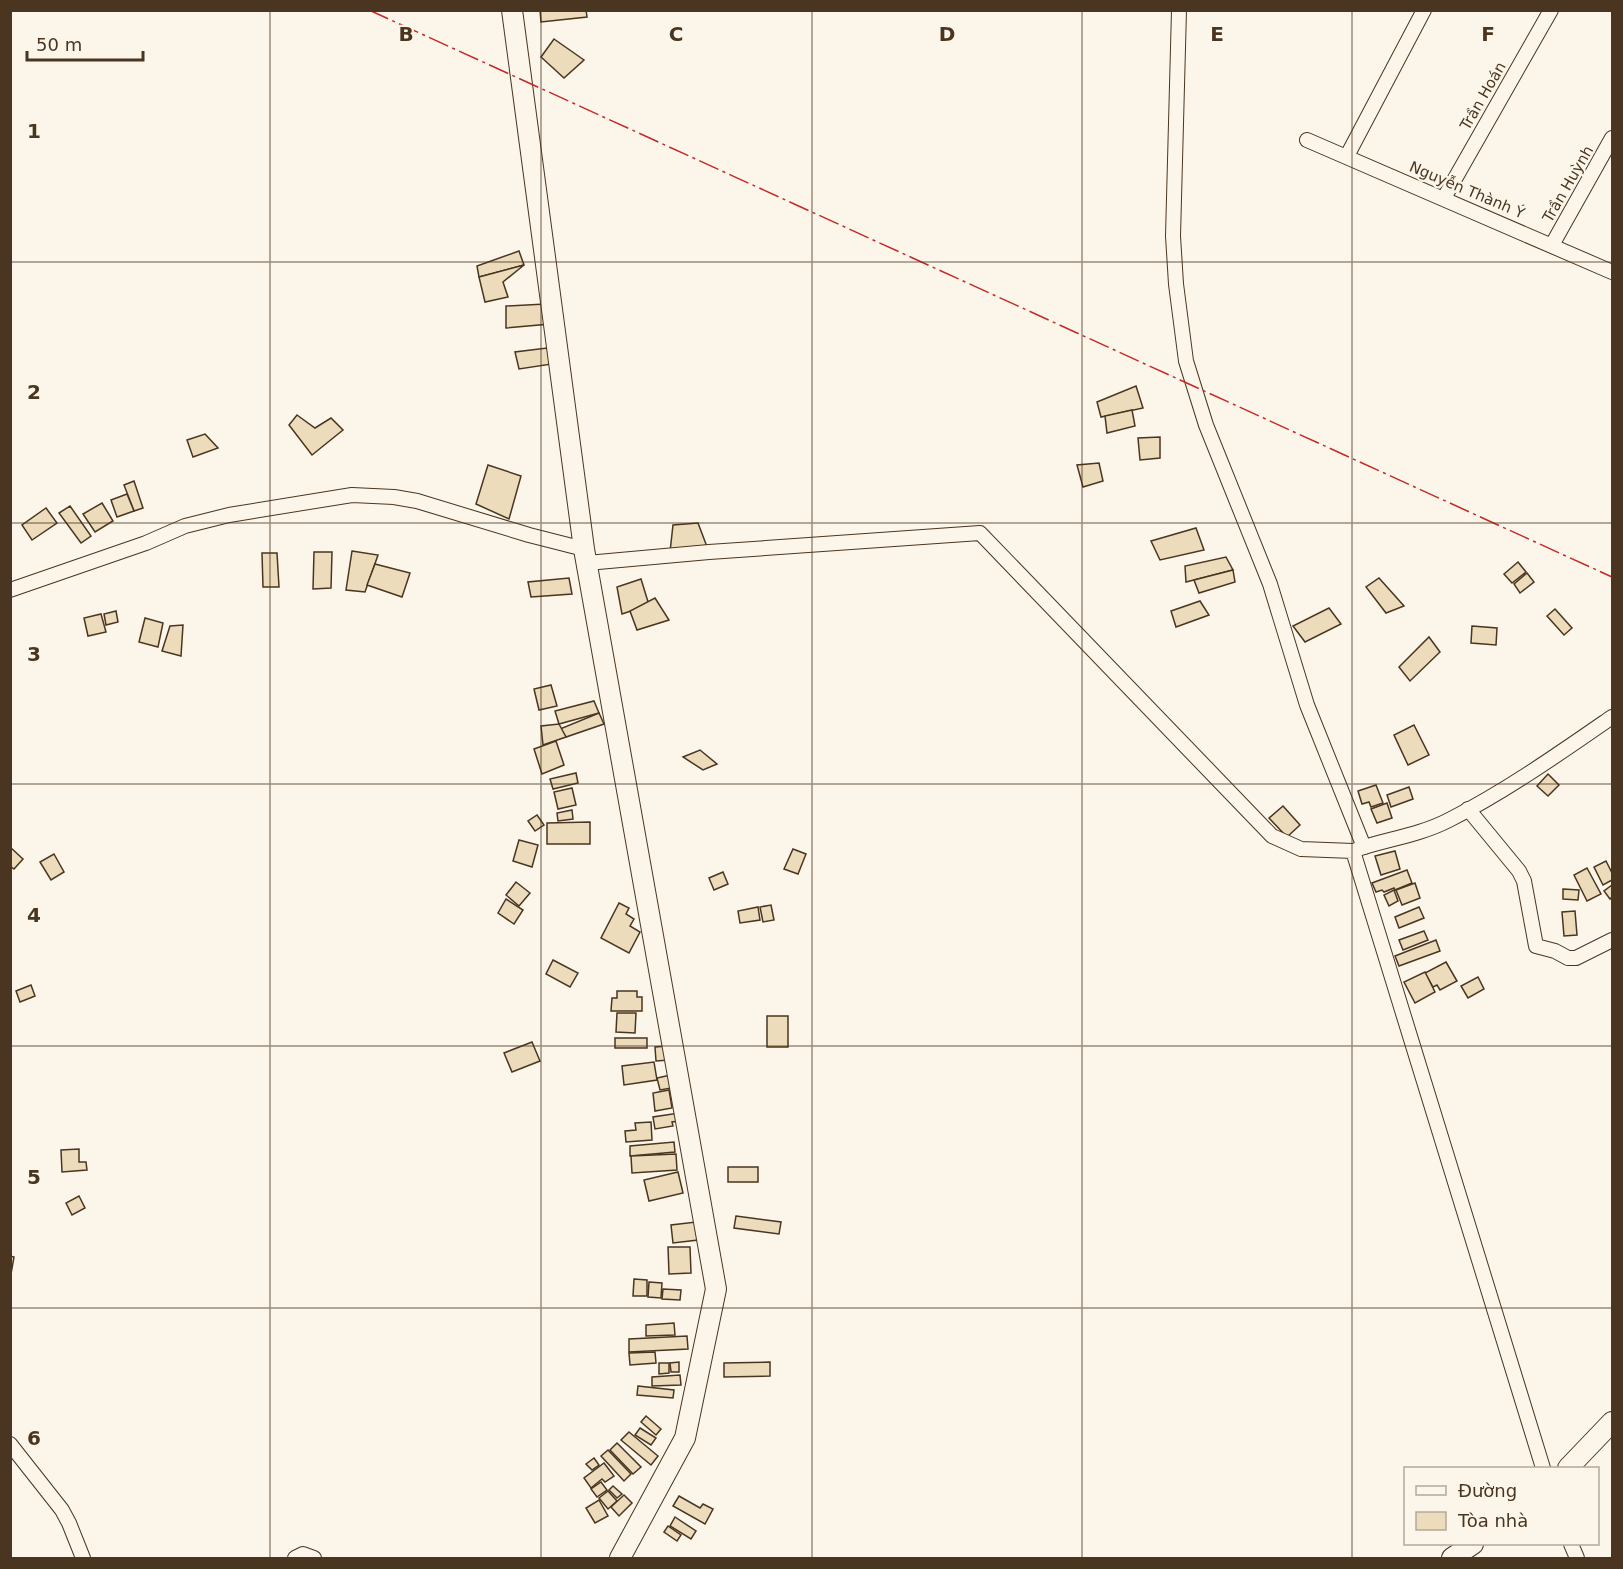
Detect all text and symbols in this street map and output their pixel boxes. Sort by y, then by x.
text: B [398,22,414,46]
text: C [669,22,683,46]
text: D [939,22,955,46]
text: E [1210,22,1224,46]
text: F [1481,22,1495,46]
scale bar [27,24,142,62]
text: 50 m [36,34,82,55]
street label: Trần Hoán [1456,59,1510,134]
text: 1 [27,119,41,143]
street label: Trần Huỳnh [1538,143,1597,226]
street label: Nguyễn Thành Ý [1407,157,1528,223]
text: 2 [27,380,41,404]
text: 3 [27,642,41,666]
text: 4 [27,903,41,927]
text: 5 [27,1165,41,1189]
text: 6 [27,1426,41,1450]
legend [1404,1467,1599,1545]
text: Đường [1458,1480,1517,1501]
text: Tòa nhà [1457,1510,1528,1531]

